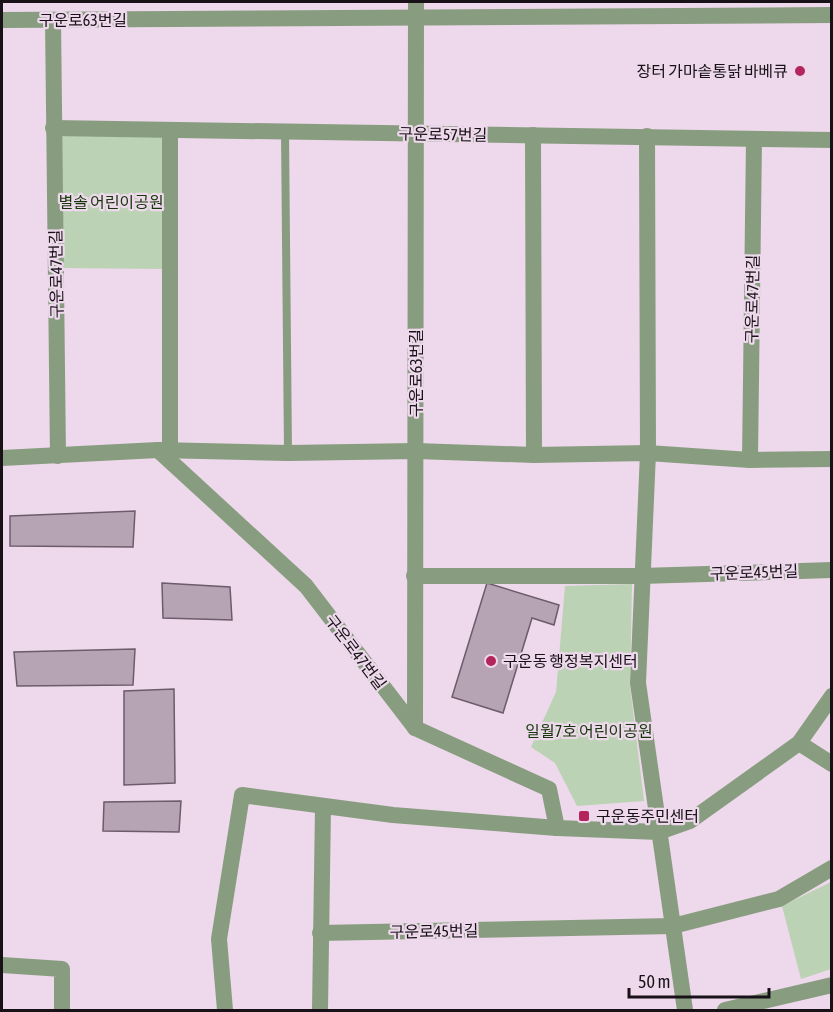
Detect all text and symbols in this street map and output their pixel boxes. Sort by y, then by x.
street label: 구운로63번길 [39,11,127,29]
place label: 장터 가마솥통닭 바베큐 [636,62,788,80]
marker: 장터 가마솥통닭 바베큐 [793,64,807,78]
street label: 구운로57번길 [399,124,487,144]
park label: 별솔 어린이공원 [58,193,164,211]
street label: 구운로47번길 [46,230,66,318]
street label: 구운로47번길 [742,255,762,343]
street label: 구운로63번길 [407,329,425,417]
street label: 구운로45번길 [709,561,799,583]
street label: 구운로47번길 [322,611,390,693]
place label: 구운동 행정복지센터 [503,652,638,670]
marker: 구운동 행정복지센터 [484,654,498,668]
park label: 일월7호 어린이공원 [525,722,653,740]
place label: 구운동주민센터 [596,807,699,825]
marker: 구운동주민센터 [577,809,591,823]
street label: 구운로45번길 [390,921,478,941]
scale bar [629,961,768,999]
text: 50 m [638,971,670,992]

